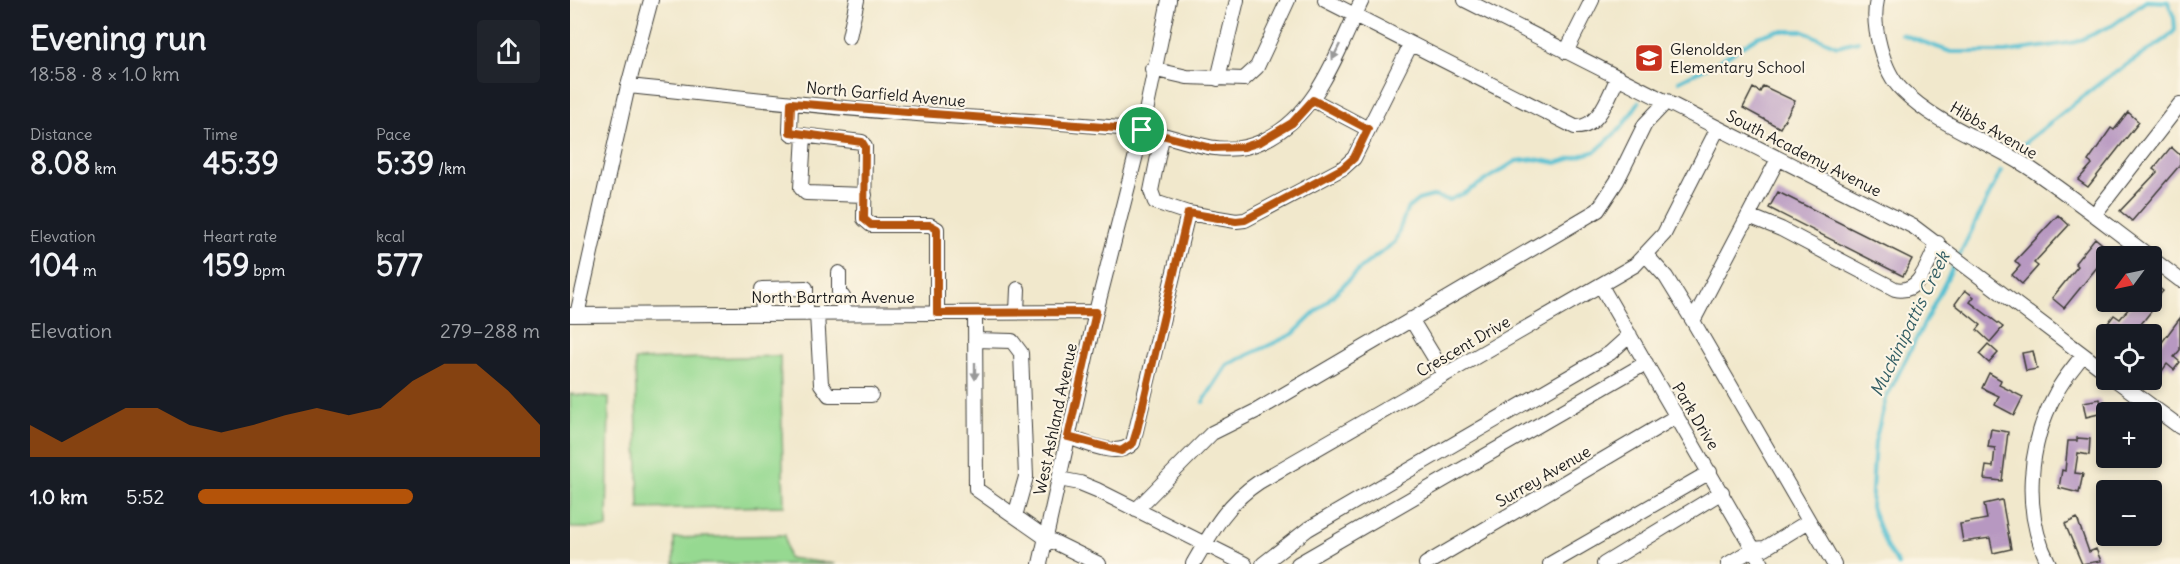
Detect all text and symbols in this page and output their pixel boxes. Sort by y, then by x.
text: Evening run [30,17,206,59]
button: share [477,20,540,83]
place label: Glenolden Elementary School [1670,39,1805,77]
school or university icon: Glenolden Elementary School [1633,42,1665,74]
one-way arrow [1332,44,1341,61]
text: 18:58 · 8 × 1.0 km [30,61,180,86]
street label: North Garfield Avenue [805,77,967,111]
street label: Hibbs Avenue [1947,97,2041,163]
pin [1116,104,1167,155]
street label: South Academy Avenue [1723,105,1885,201]
icon: arrive [1125,113,1158,146]
text: Distance [30,124,92,144]
text: Time [203,124,238,144]
text: Pace [376,124,411,144]
text: 8.08 [30,144,91,182]
text: 45:39 [203,144,279,182]
text: 5:39 [376,144,434,182]
text: km [91,158,117,178]
text: /km [434,158,466,178]
text: Elevation [30,226,96,246]
text: Heart rate [203,226,277,246]
text: kcal [376,226,405,246]
text: 104 [30,246,79,284]
text: 159 [203,246,249,284]
text: 577 [376,246,423,284]
water label: Muckinipattis Creek [1865,246,1955,400]
north arrow [2096,246,2162,312]
map controls [2096,246,2162,546]
text: m [79,260,97,280]
text: bpm [249,260,285,280]
street label: North Bartram Avenue [751,287,915,307]
street label: Crescent Drive [1413,311,1513,381]
text: Elevation [30,318,112,343]
text: 279–288 m [440,318,540,343]
button: locate [2096,324,2162,390]
street label: West Ashland Avenue [1029,341,1081,497]
one-way arrow [970,362,980,381]
street label: Park Drive [1668,379,1724,453]
button: + [2096,402,2162,468]
street label: Surrey Avenue [1492,441,1594,511]
button: − [2096,480,2162,546]
text: 1.0 km [30,484,88,509]
text: 5:52 [126,484,164,509]

